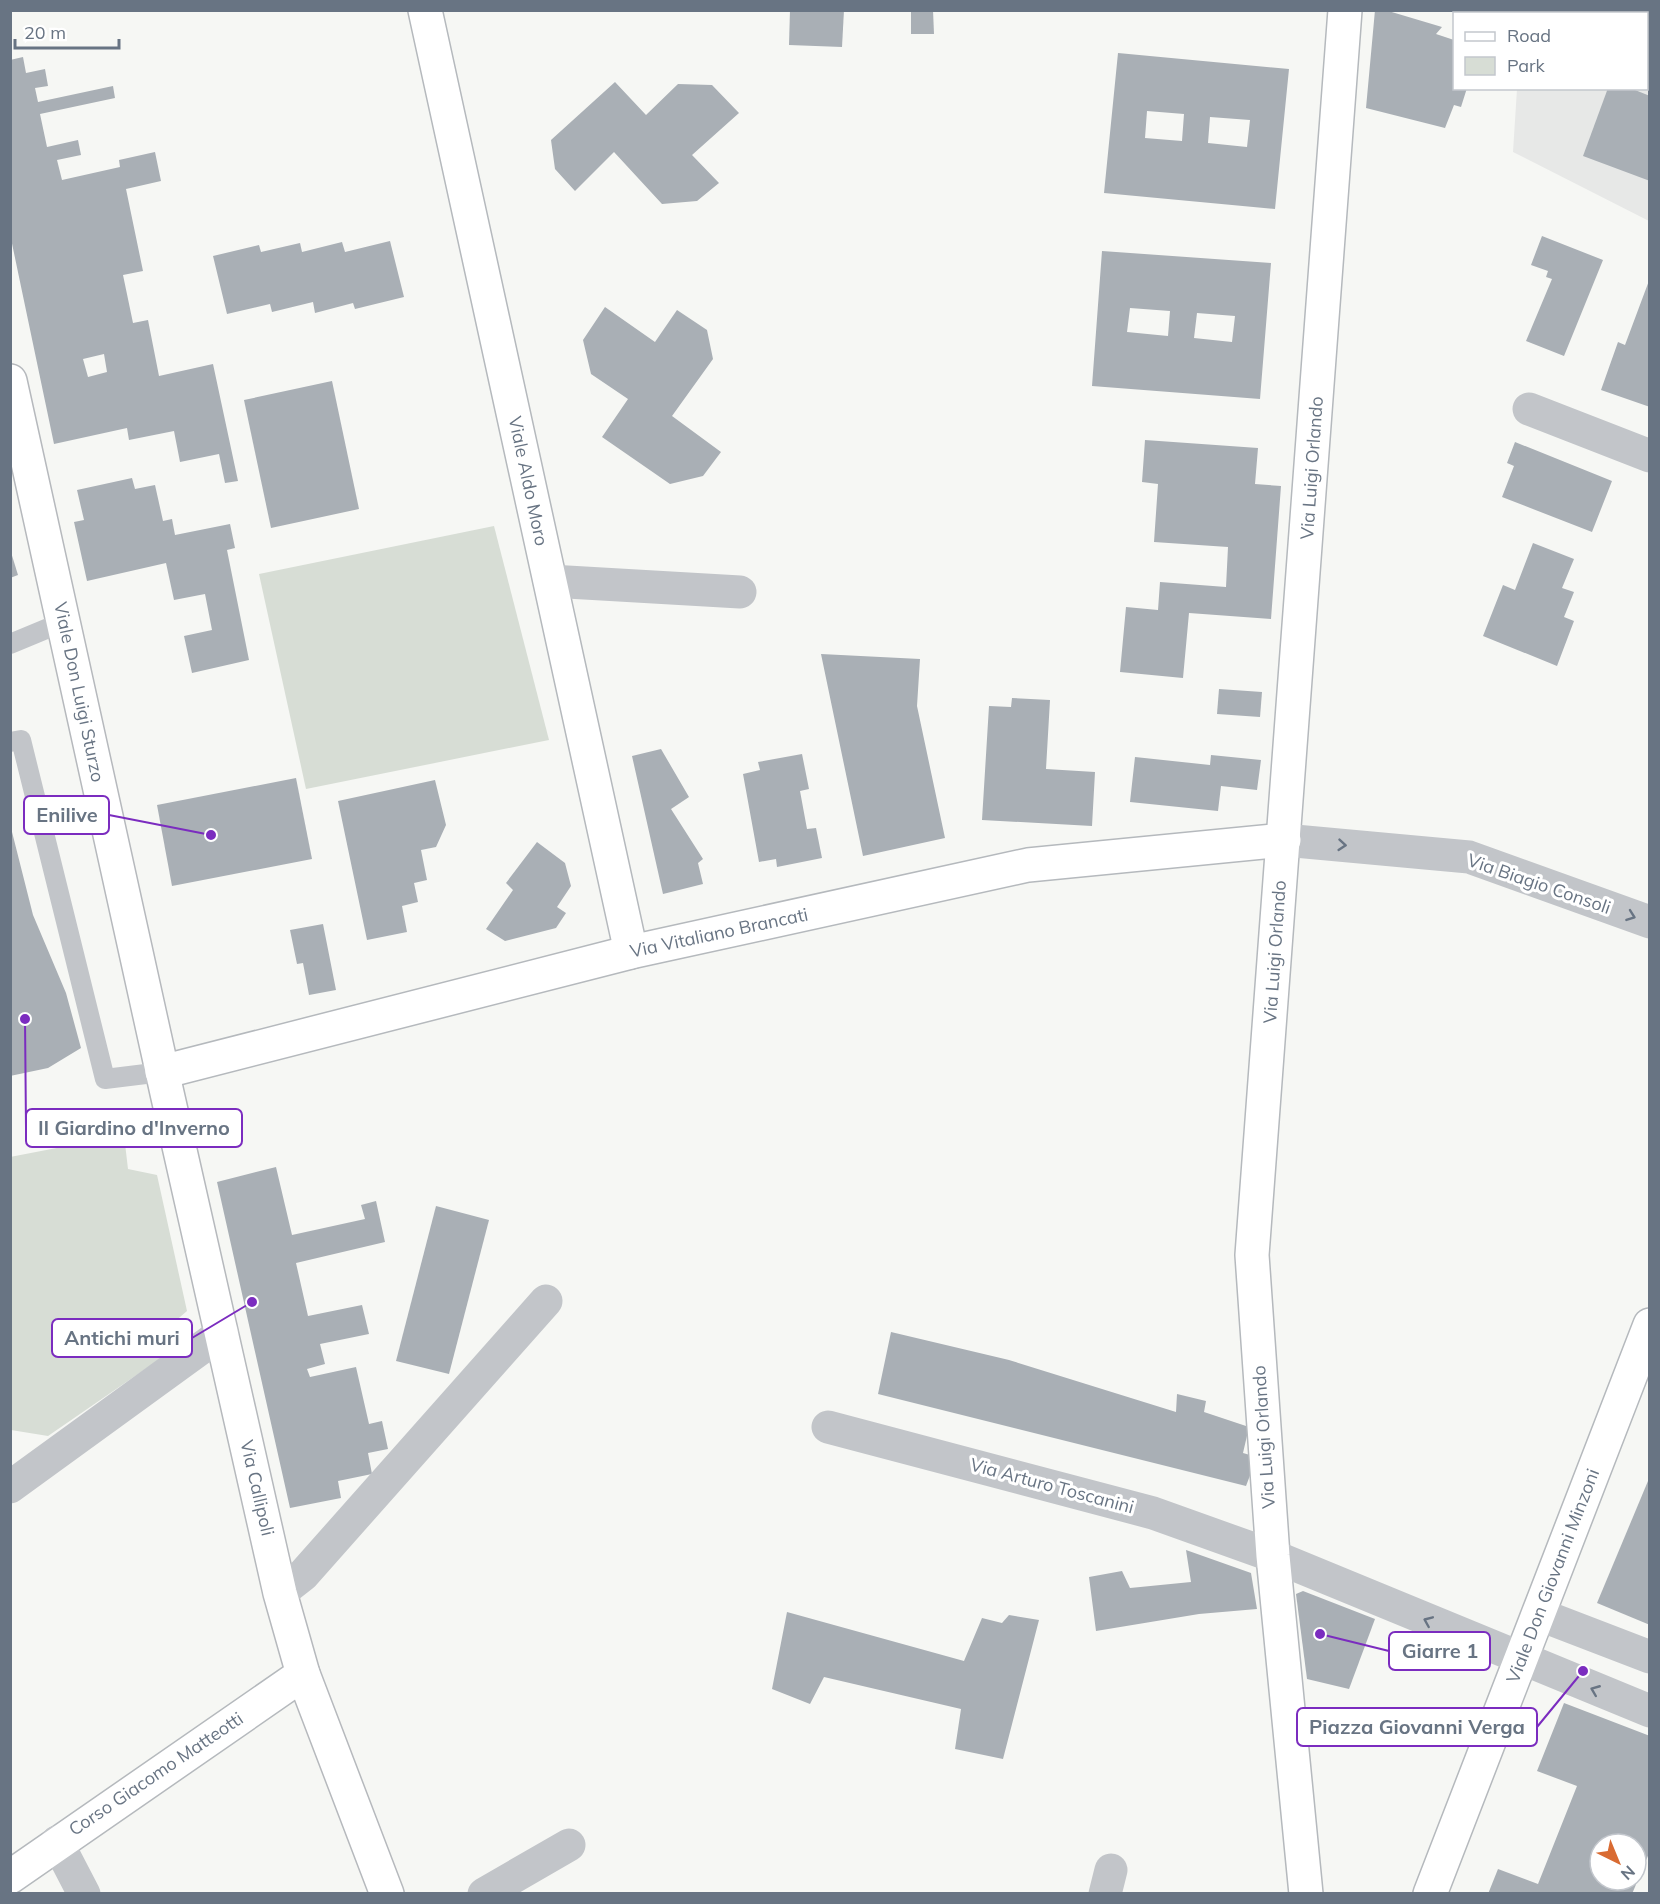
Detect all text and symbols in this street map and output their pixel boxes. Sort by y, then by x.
scale bar [15,12,118,50]
legend [1453,12,1648,90]
text: 20 m [24,21,66,44]
text: Road [1507,24,1551,47]
text: Park [1507,54,1546,77]
street label: Via Luigi Orlando [1295,396,1328,540]
street label: Viale Aldo Moro [504,414,553,548]
street label: Viale Don Luigi Sturzo [49,600,110,784]
callout: Enilive [24,796,109,834]
text: Enilive [36,802,98,827]
one-way arrow [1338,838,1347,851]
street label: Via Biagio Consoli [1464,848,1614,919]
street label: Via Luigi Orlando [1258,880,1291,1024]
street label: Via Vitaliano Brancati [628,902,810,963]
one-way arrow [1626,908,1636,921]
callout: Il Giardino d'Inverno [26,1109,242,1147]
text: Il Giardino d'Inverno [38,1115,230,1140]
callout: Antichi muri [52,1319,192,1357]
text: Antichi muri [64,1325,180,1350]
street label: Via Luigi Orlando [1247,1365,1280,1509]
street label: Via Callipoli [235,1438,280,1538]
street label: Via Arturo Toscanini [968,1453,1137,1518]
street label: Viale Don Giovanni Minzoni [1501,1465,1604,1686]
one-way arrow [1423,1616,1434,1628]
callout: Giarre 1 [1389,1632,1490,1670]
text: Giarre 1 [1402,1638,1478,1663]
one-way arrow [1590,1685,1601,1697]
street label: Corso Giacomo Matteotti [64,1707,247,1841]
callout: Piazza Giovanni Verga [1297,1708,1537,1746]
text: Piazza Giovanni Verga [1309,1714,1525,1739]
north arrow [1588,1832,1648,1892]
text: N [1617,1862,1639,1884]

